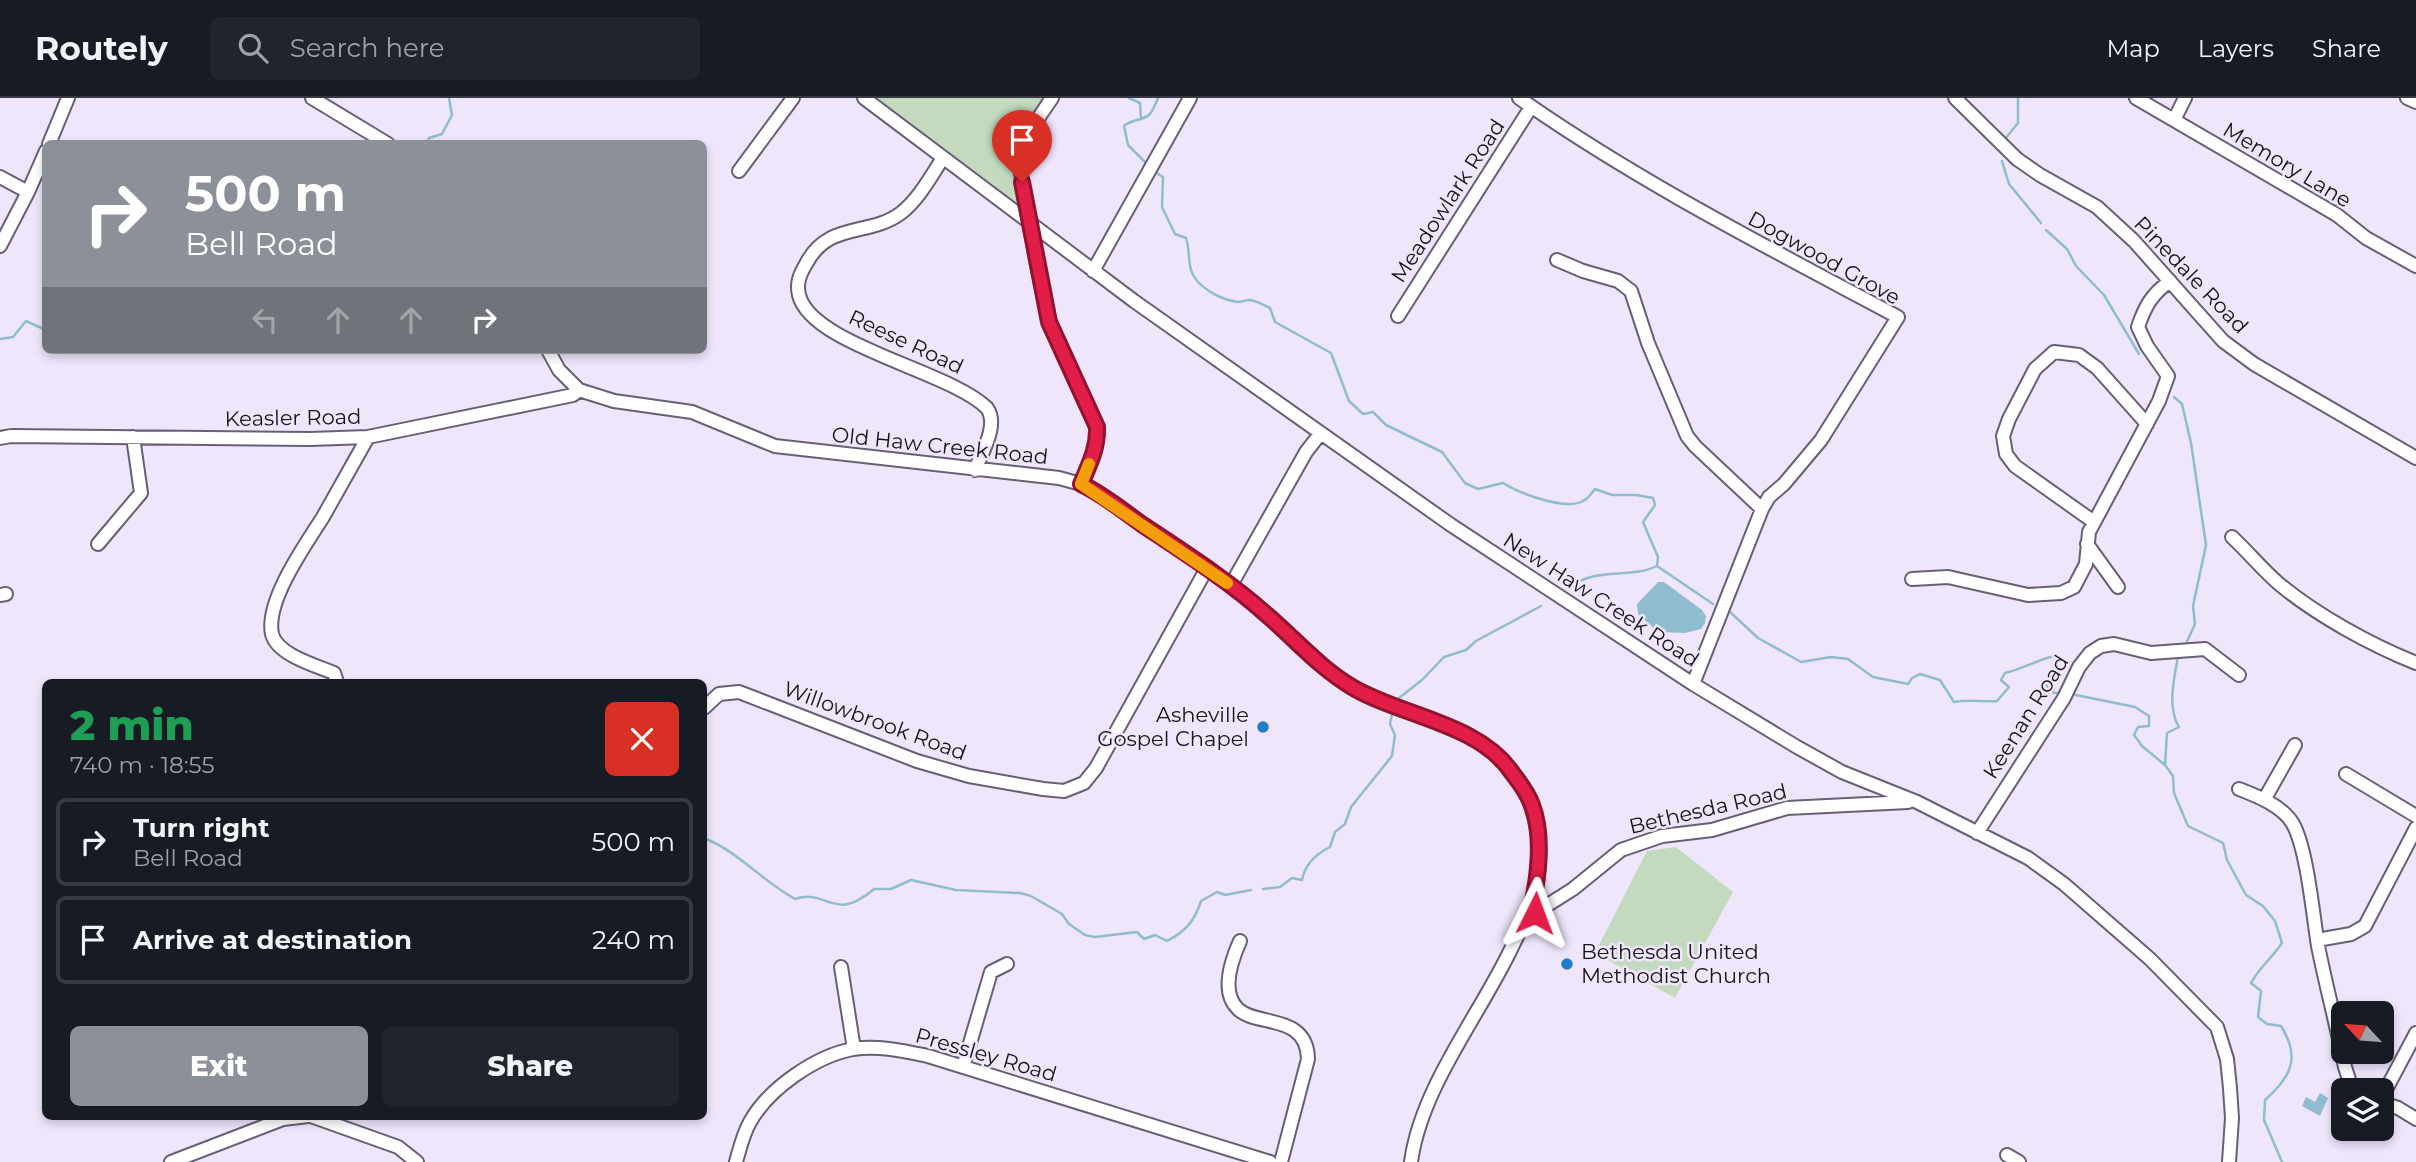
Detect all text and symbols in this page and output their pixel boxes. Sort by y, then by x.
search box [210,17,700,80]
text: Routely [35,28,168,68]
icon: search [234,29,272,67]
text: Search here [290,32,445,64]
text: Map [2106,34,2160,63]
text: Layers [2198,34,2274,63]
text: Share [2312,34,2381,63]
pin [992,110,1052,182]
street label: Meadowlark Road [1385,114,1510,287]
street label: Memory Lane [2219,117,2356,213]
icon: arrive [1003,121,1041,159]
text: 500 m [185,164,346,223]
icon: right [70,168,161,259]
street label: Dogwood Grove [1744,205,1905,310]
street label: Pinedale Road [2129,211,2253,338]
text: Bell Road [185,224,338,263]
icon: left [246,301,284,339]
icon: ahead [319,301,357,339]
icon: ahead [392,301,430,339]
icon: right [465,301,503,339]
street label: Reese Road [845,304,968,379]
street label: Keasler Road [224,404,362,431]
street label: Old Haw Creek Road [831,422,1050,469]
street label: New Haw Creek Road [1499,527,1704,672]
street label: Keenan Road [1978,650,2074,783]
street label: Willowbrook Road [780,676,970,765]
text: 2 min [70,699,194,751]
button: close [605,702,679,776]
place label: Asheville Gospel Chapel [1097,702,1249,751]
marker: Asheville Gospel Chapel [1255,719,1271,735]
text: 740 m · 18:55 [70,751,215,779]
street label: Bethesda Road [1627,778,1789,839]
text: Turn right [133,812,269,844]
icon: right [74,823,112,861]
text: 500 m [591,826,675,858]
text: Bell Road [133,844,243,872]
position arrow [1498,876,1572,950]
icon: arrive [74,921,112,959]
text: Arrive at destination [133,924,412,956]
text: 240 m [592,924,675,956]
place label: Bethesda United Methodist Church [1581,939,1771,988]
marker: Bethesda United Methodist Church [1559,956,1575,972]
north arrow [2331,1001,2394,1064]
map controls [2331,1001,2394,1141]
street label: Pressley Road [913,1022,1060,1087]
button: Exit [70,1026,368,1106]
button: Share [382,1026,679,1106]
button: layers [2331,1078,2394,1141]

